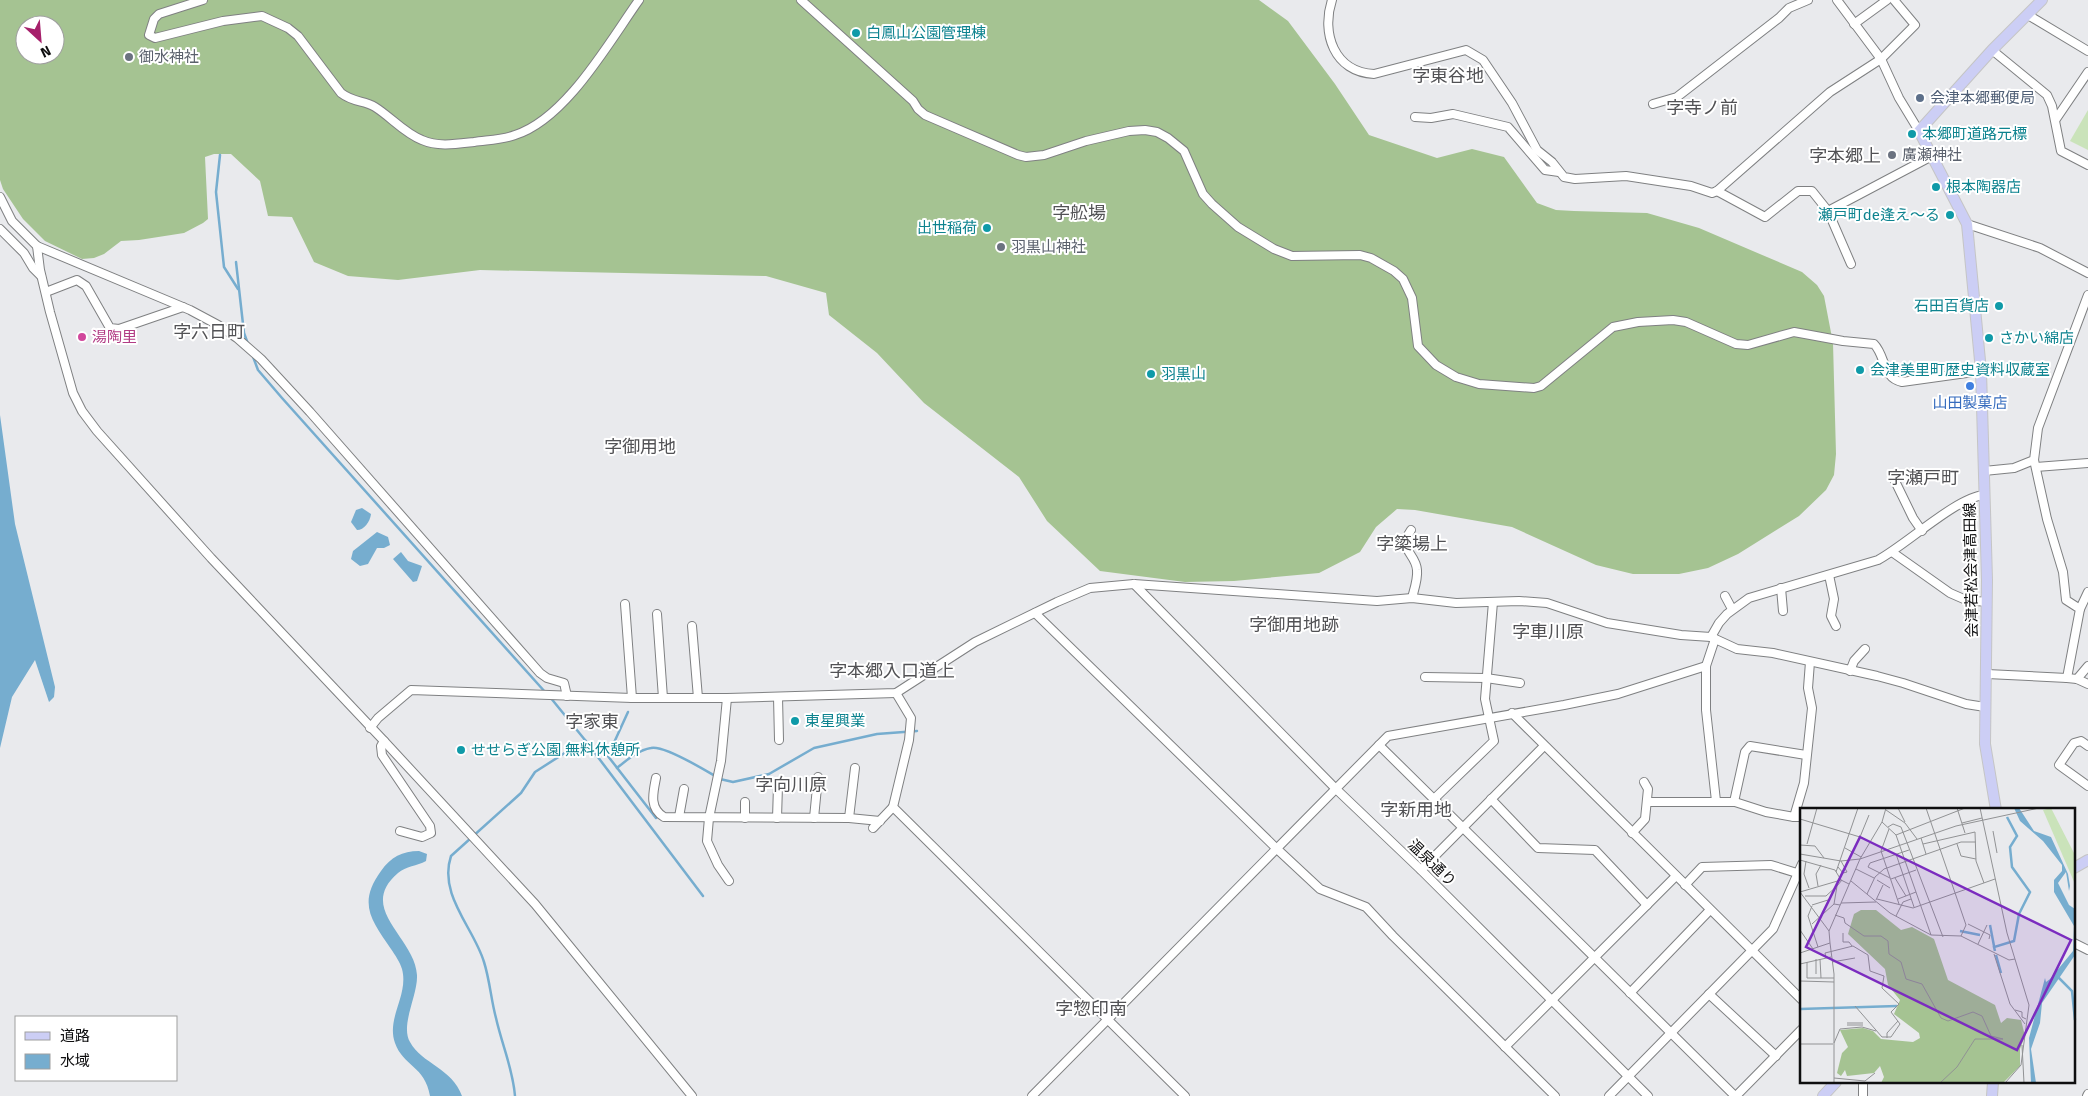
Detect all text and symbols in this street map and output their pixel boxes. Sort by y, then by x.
north arrow [15,15,65,65]
place label: 白鳳山公園管理棟 [866,24,986,42]
marker: 白鳳山公園管理棟 [850,27,862,39]
text: N [38,42,53,61]
place label: 御水神社 [139,48,199,66]
marker: 御水神社 [123,51,135,63]
district label: 字東谷地 [1412,65,1484,87]
place label: 会津本郷郵便局 [1930,89,2035,107]
marker: 会津本郷郵便局 [1914,92,1926,104]
district label: 字寺ノ前 [1666,97,1738,119]
place label: 本郷町道路元標 [1922,125,2027,143]
marker: 本郷町道路元標 [1906,128,1918,140]
district label: 字本郷上 [1809,145,1881,167]
place label: 廣瀬神社 [1902,146,1962,164]
marker: 廣瀬神社 [1886,149,1898,161]
place label: 根本陶器店 [1946,178,2021,196]
marker: 根本陶器店 [1930,181,1942,193]
district label: 字舩場 [1052,202,1106,224]
place label: 瀬戸町de逢え〜る [1818,206,1940,224]
marker: 瀬戸町de逢え〜る [1944,209,1956,221]
place label: 出世稲荷 [917,219,977,237]
marker: 出世稲荷 [981,222,993,234]
place label: 羽黒山神社 [1011,238,1086,256]
marker: 羽黒山神社 [995,241,1007,253]
place label: 石田百貨店 [1914,297,1989,315]
marker: 石田百貨店 [1993,300,2005,312]
district label: 字六日町 [173,321,245,343]
place label: 湯陶里 [92,328,137,346]
place label: さかい綿店 [1999,329,2074,347]
marker: 湯陶里 [76,331,88,343]
marker: さかい綿店 [1983,332,1995,344]
place label: 会津美里町歴史資料収蔵室 [1870,361,2050,379]
marker: 会津美里町歴史資料収蔵室 [1854,364,1866,376]
place label: 羽黒山 [1161,365,1206,383]
marker: 羽黒山 [1145,368,1157,380]
marker: 山田製菓店 [1964,380,1976,392]
place label: 山田製菓店 [1932,394,2008,412]
district label: 字御用地 [604,436,676,458]
district label: 字瀬戸町 [1887,467,1959,489]
street label: 会津若松会津高田線 [1961,502,1981,638]
district label: 字簗場上 [1376,533,1448,555]
district label: 字御用地跡 [1249,614,1339,636]
district label: 字車川原 [1512,621,1584,643]
district label: 字本郷入口道上 [829,660,955,682]
district label: 字家東 [565,711,619,733]
place label: 東星興業 [805,712,865,730]
marker: 東星興業 [789,715,801,727]
place label: せせらぎ公園 無料休憩所 [471,741,640,759]
marker: せせらぎ公園 無料休憩所 [455,744,467,756]
district label: 字向川原 [755,774,827,796]
district label: 字新用地 [1380,799,1452,821]
inset map [1800,808,2076,1084]
street label: 温泉通り [1404,836,1460,890]
district label: 字惣印南 [1055,998,1127,1020]
legend [15,1016,178,1081]
text: 道路 [60,1027,90,1045]
text: 水域 [60,1052,90,1070]

